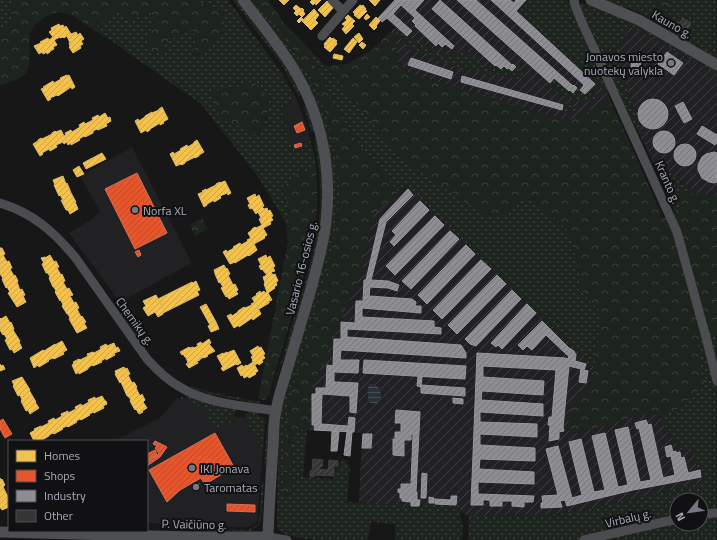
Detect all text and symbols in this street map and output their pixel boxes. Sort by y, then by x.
street label: Kauno g. [648,5,696,43]
place label: Jonavos miesto nuotekų valykla [584,47,663,80]
marker: Jonavos miesto nuotekų valykla [666,58,676,68]
street label: Kranto g. [650,157,686,207]
place label: Norfa XL [143,201,187,220]
marker: Norfa XL [130,205,140,215]
street label: Vasario 16-osios g. [280,219,322,317]
street label: Chemikų g. [111,293,159,349]
legend [8,440,148,532]
text: Homes [44,446,80,465]
place label: IKI Jonava [200,459,249,478]
marker: IKI Jonava [187,463,197,473]
text: Shops [44,466,76,485]
place label: Taromatas [204,478,258,497]
marker: Taromatas [191,482,201,492]
text: Industry [44,486,86,505]
north arrow [669,492,709,532]
street label: Virbalų g. [603,503,653,533]
text: Other [44,506,73,525]
text: N [671,510,689,524]
street label: P. Vaičiūno g. [161,514,227,534]

